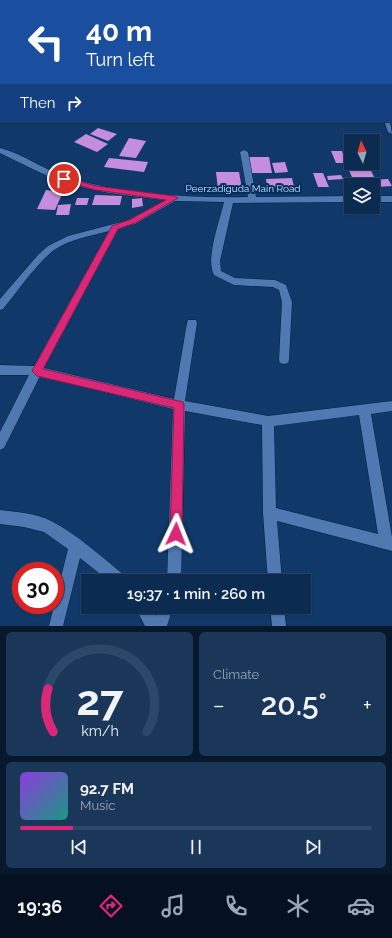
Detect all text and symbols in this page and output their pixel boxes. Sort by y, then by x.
text: 40 m [86,15,152,48]
icon: left [20,16,72,68]
text: Turn left [86,49,155,70]
icon: right [63,92,85,114]
text: Then [20,94,55,112]
north arrow [344,134,380,170]
map controls [344,134,380,214]
pin [47,162,81,196]
icon: arrive [53,168,75,190]
button: layers [344,178,380,214]
street label: Peerzadiguda Main Road [185,183,301,194]
position arrow [155,513,197,555]
speed limit sign: 30 [12,562,64,614]
text: 19:37 · 1 min · 260 m [127,585,265,603]
text: Climate [213,667,259,682]
text: 27 [76,676,124,725]
text: 20.5° [261,687,327,722]
text: − [213,692,225,718]
text: + [363,692,372,718]
text: km/h [81,723,118,739]
text: 92.7 FM [80,780,134,798]
text: Music [80,798,115,813]
icon: previous [68,836,90,858]
icon: pause [185,836,207,858]
icon: next [302,836,324,858]
icon: directions [97,892,125,920]
icon: music [159,892,187,920]
icon: phone [222,892,250,920]
icon: climate [284,892,312,920]
icon: car [347,892,375,920]
text: 19:36 [17,896,62,917]

